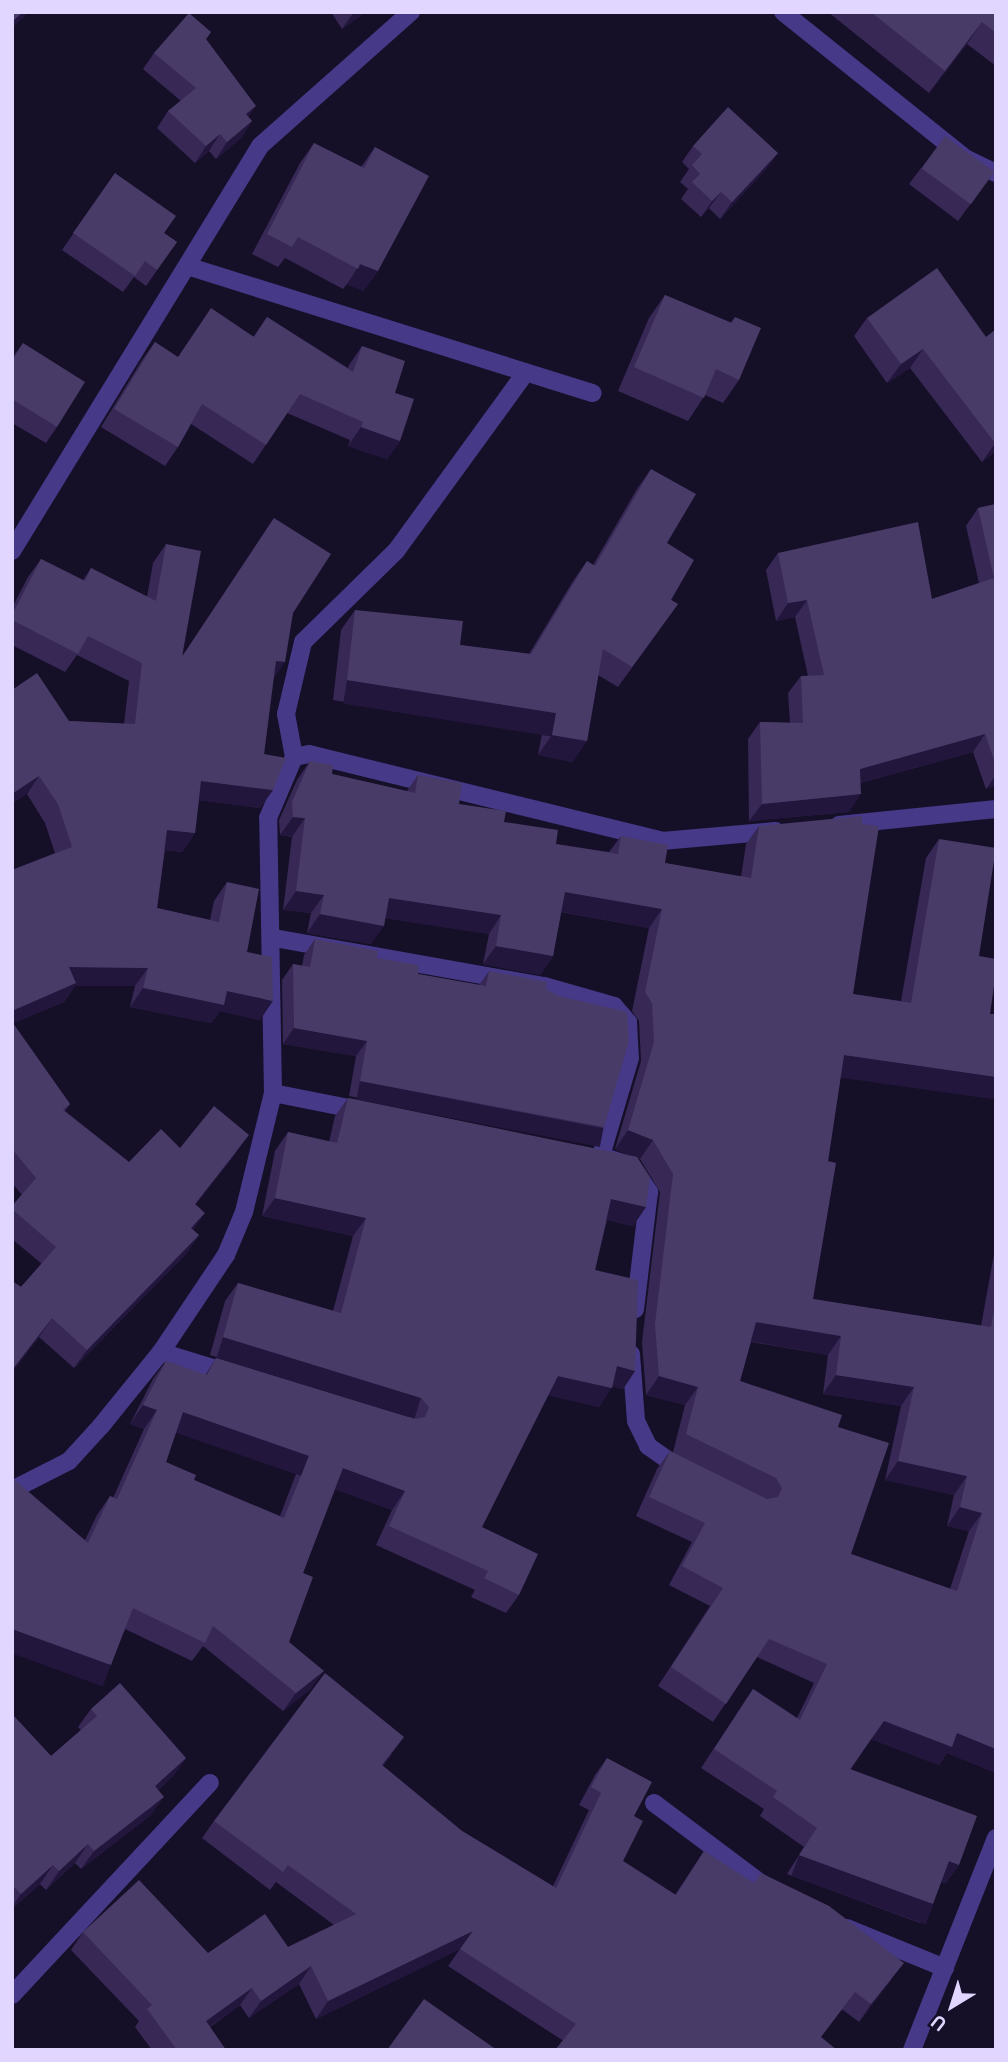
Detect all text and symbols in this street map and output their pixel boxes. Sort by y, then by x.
north arrow [917,1971,987,2041]
text: U [926,2009,951,2037]

